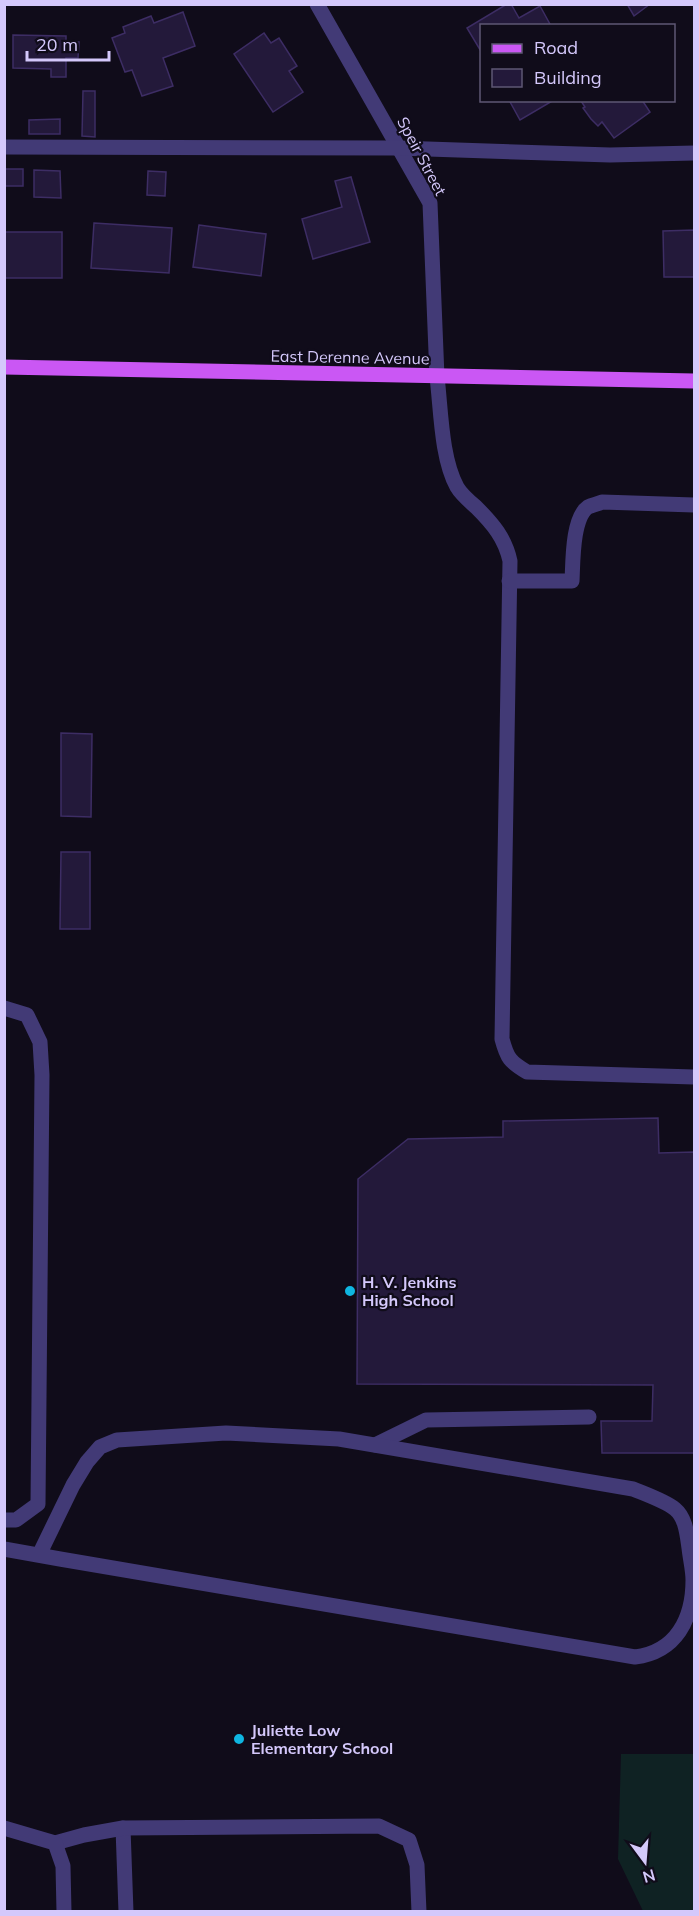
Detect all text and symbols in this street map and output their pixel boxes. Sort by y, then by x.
scale bar [27,24,110,62]
legend [480,24,675,102]
text: 20 m [36,33,78,56]
text: Road [534,36,578,59]
text: Building [534,66,602,89]
street label: Speir Street [393,113,451,199]
street label: East Derenne Avenue [270,346,430,368]
place label: H. V. Jenkins High School [362,1272,457,1310]
marker: H. V. Jenkins High School [343,1284,357,1298]
place label: Juliette Low Elementary School [251,1720,393,1758]
marker: Juliette Low Elementary School [232,1732,246,1746]
north arrow [615,1832,675,1892]
text: N [641,1865,658,1888]

